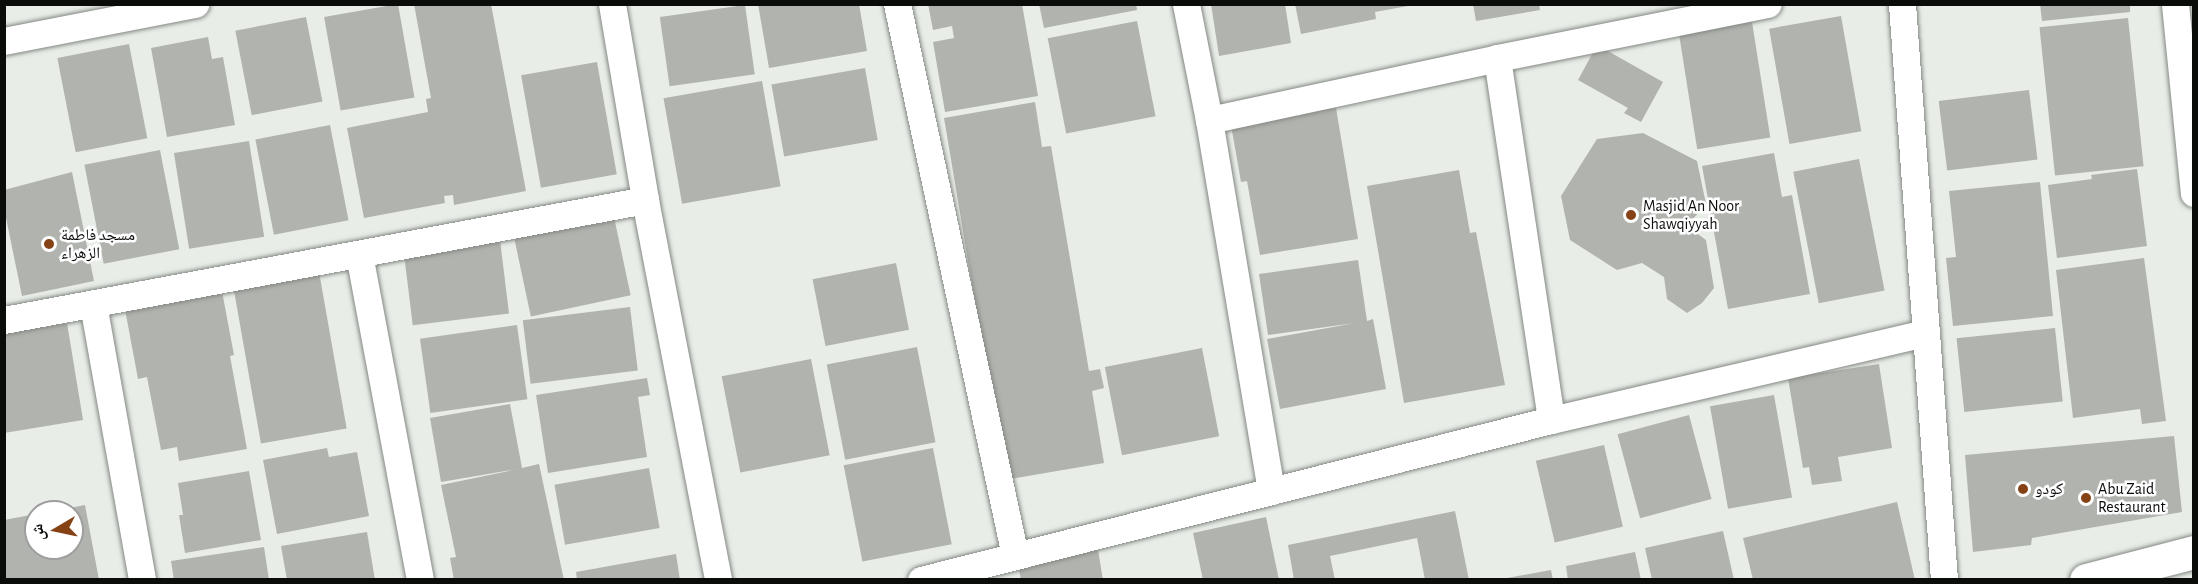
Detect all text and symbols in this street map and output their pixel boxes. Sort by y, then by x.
place label: Masjid An Noor Shawqiyyah [1643,196,1739,234]
marker: Masjid An Noor Shawqiyyah [1624,208,1638,222]
place label: مسجد فاطمة الزهراء [61,225,135,263]
marker: مسجد فاطمة الزهراء [42,237,56,251]
place label: كودو [2035,479,2063,499]
place label: Abu Zaid Restaurant [2098,479,2166,517]
marker: كودو [2016,482,2030,496]
marker: Abu Zaid Restaurant [2079,491,2093,505]
north arrow [24,500,84,560]
text: ش [29,523,47,542]

